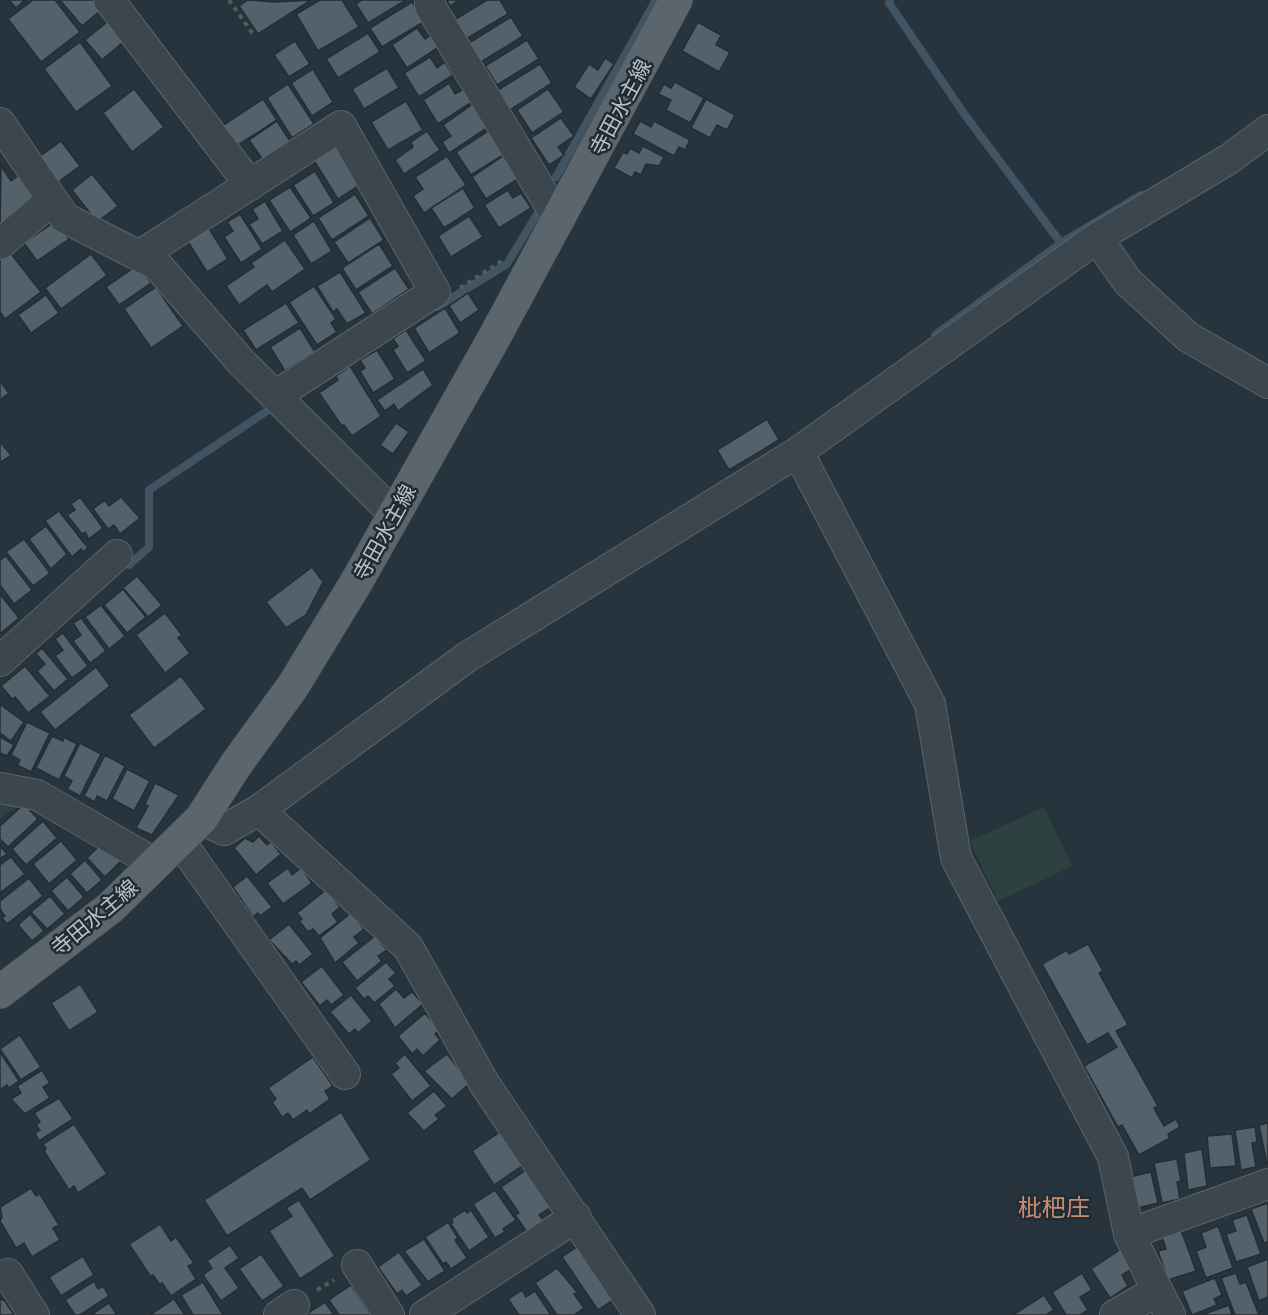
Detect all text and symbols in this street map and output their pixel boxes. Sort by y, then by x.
street label: 寺田水主線 [584,55,656,159]
street label: 寺田水主線 [347,480,421,584]
street label: 寺田水主線 [45,873,143,961]
district label: 枇杷庄 [1018,1192,1090,1222]

